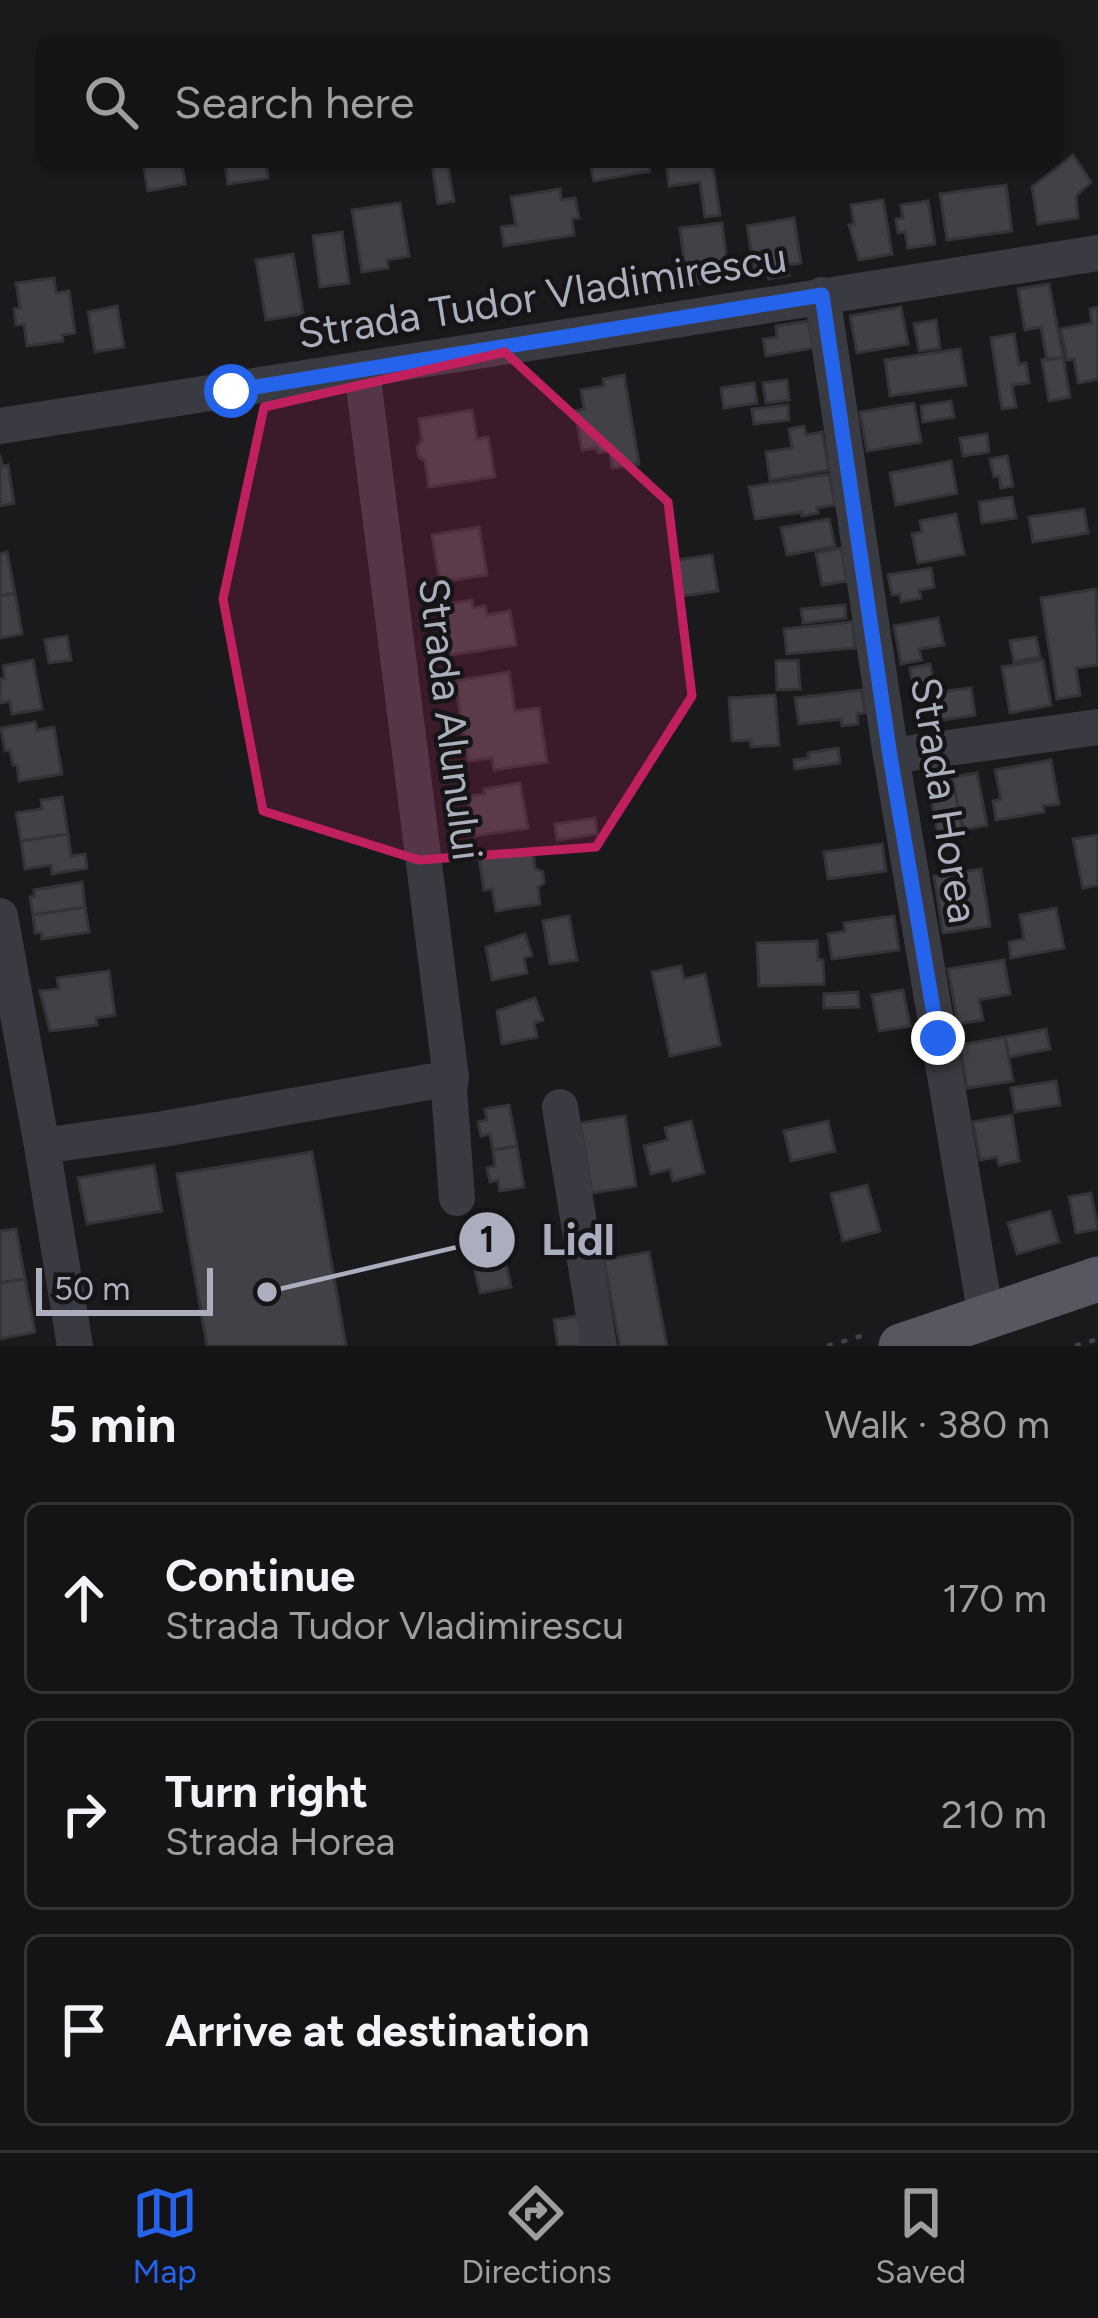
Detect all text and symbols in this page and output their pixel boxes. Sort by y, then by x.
search box [36,36,1062,168]
icon: search [78,69,144,135]
text: Search here [174,75,414,129]
street label: Strada Tudor Vladimirescu [294,232,790,359]
route start [204,364,258,418]
street label: Strada Alunului [408,575,493,863]
street label: Strada Horea [900,674,989,927]
route end [911,1011,965,1065]
callout: Lidl [457,1199,639,1280]
text: Lidl [541,1212,615,1266]
text: 1 [479,1218,495,1261]
scale bar [36,1262,213,1315]
text: 50 m [54,1269,130,1308]
text: 5 min [48,1394,177,1455]
text: Walk · 380 m [825,1401,1050,1448]
text: Continue [165,1548,355,1602]
icon: ahead [51,1565,117,1631]
text: 170 m [942,1575,1047,1622]
text: Strada Tudor Vladimirescu [165,1602,624,1649]
text: Turn right [165,1764,368,1818]
icon: right [51,1781,117,1847]
text: 210 m [941,1791,1047,1838]
text: Strada Horea [165,1818,395,1865]
icon: arrive [51,1997,117,2063]
text: Arrive at destination [165,2003,589,2057]
tab: Map [132,2180,198,2291]
tab: Directions [461,2180,612,2291]
tab: Saved [875,2180,966,2291]

